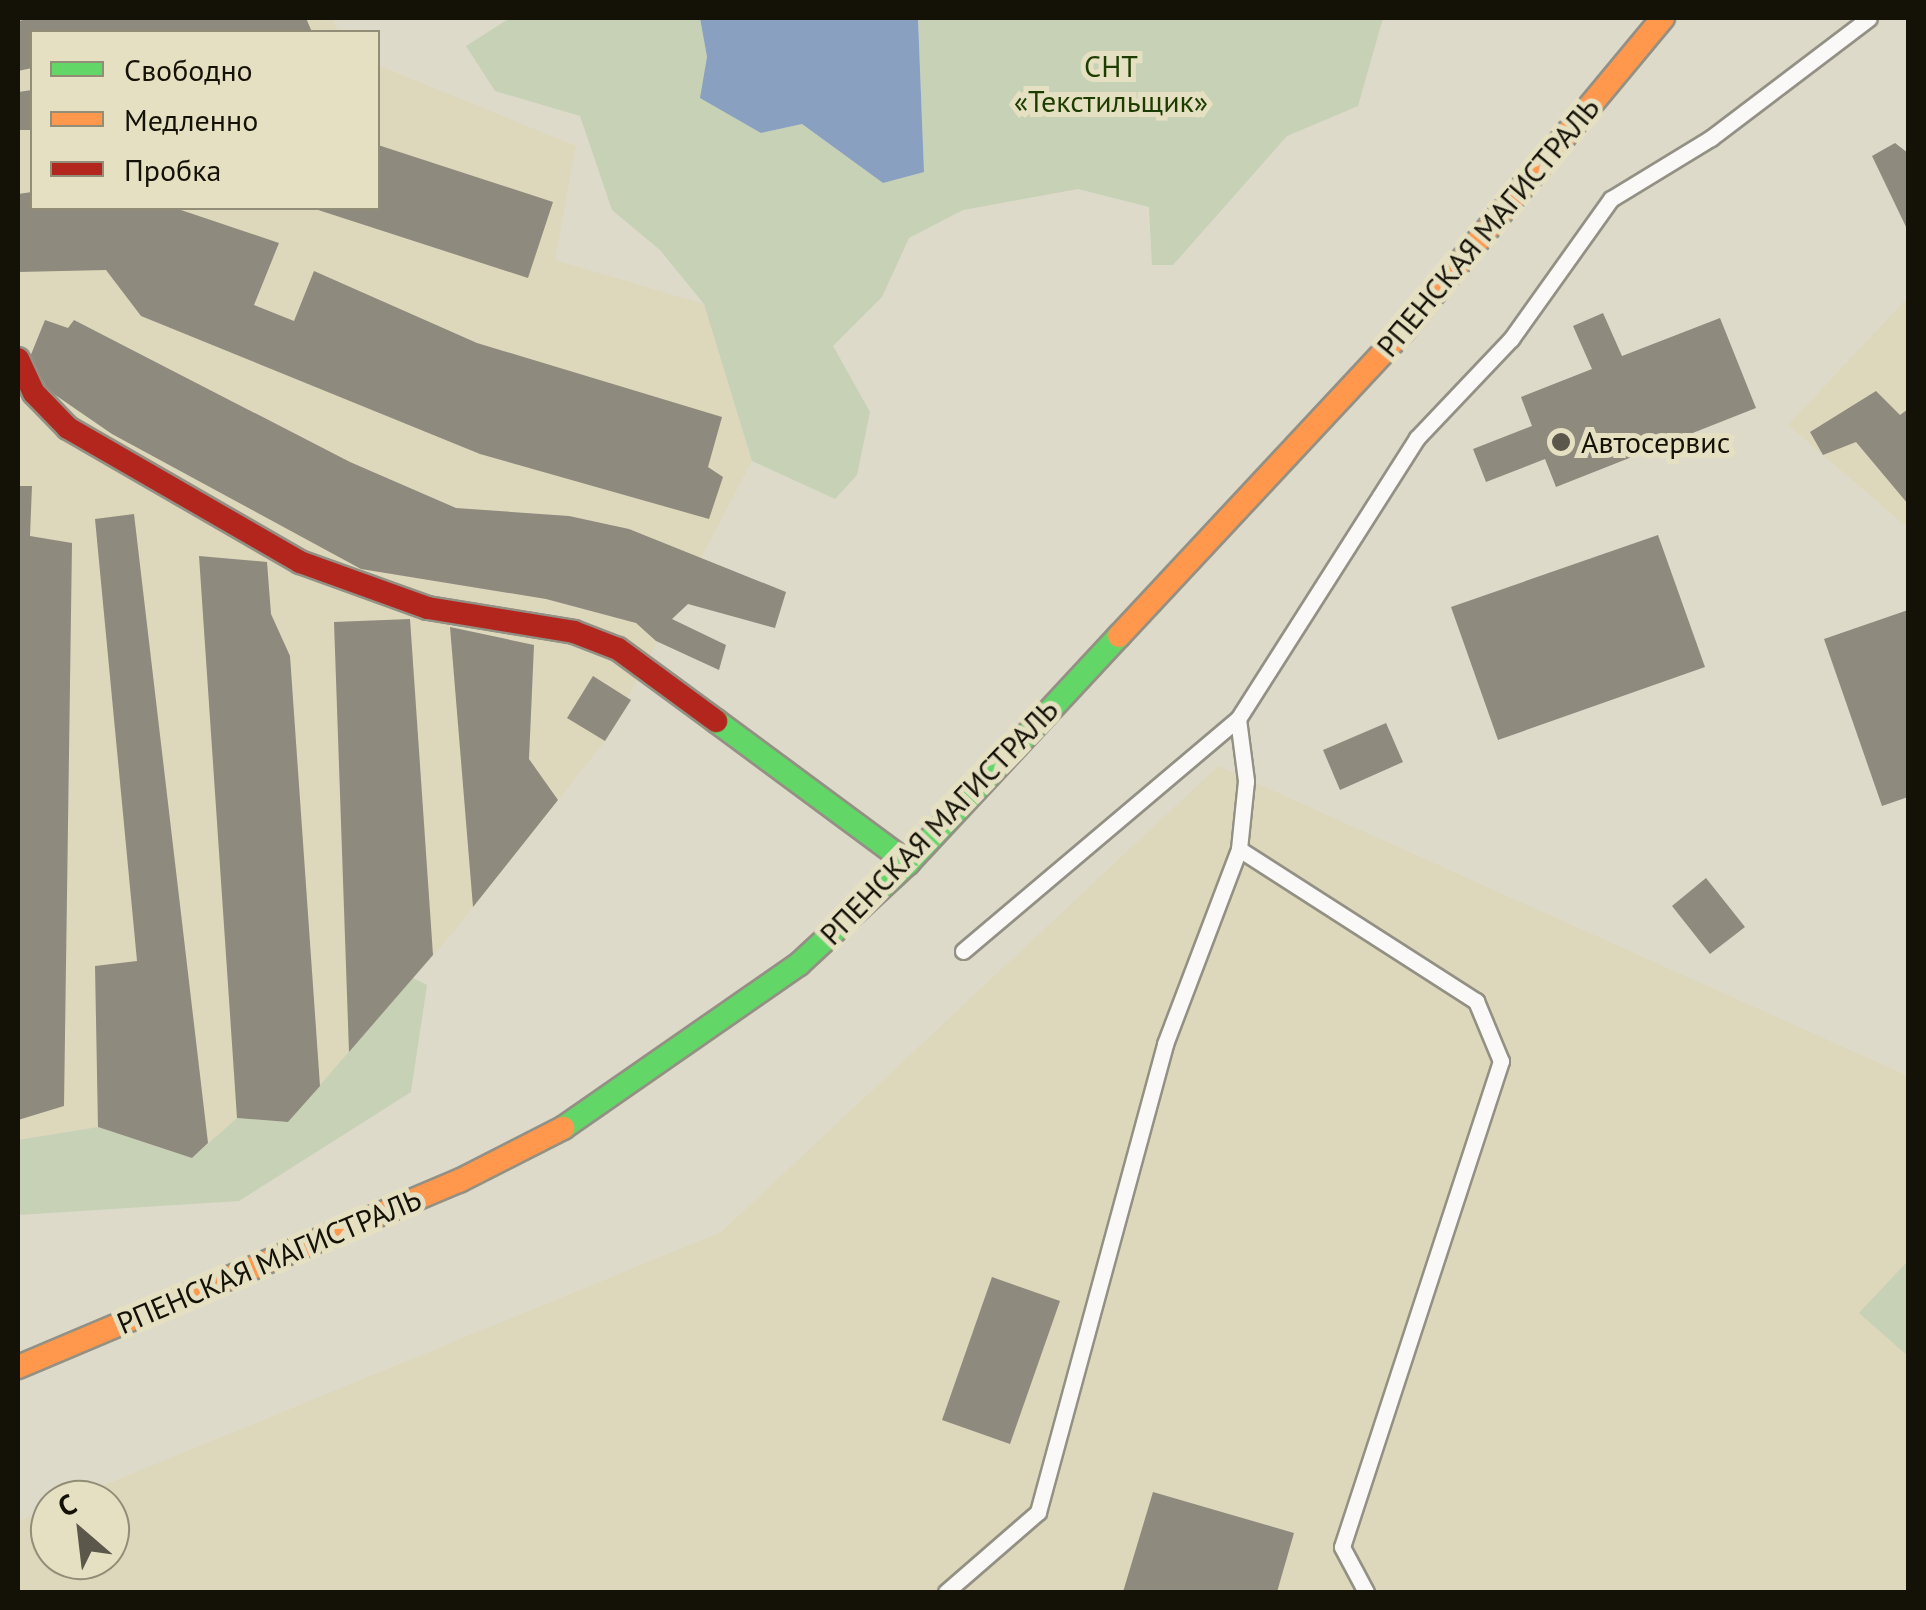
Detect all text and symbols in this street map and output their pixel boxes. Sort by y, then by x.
legend [30,30,380,210]
park label: СНТ «Текстильщик» [1014,48,1208,118]
text: Свободно [124,50,253,89]
street label: РПЕНСКАЯ МАГИСТРАЛЬ [1369,90,1607,364]
text: Медленно [124,100,258,139]
text: Пробка [124,150,221,189]
place label: Автосервис [1581,424,1730,460]
marker: Автосервис [1550,431,1572,453]
street label: РПЕНСКАЯ МАГИСТРАЛЬ [813,692,1065,952]
street label: РПЕНСКАЯ МАГИСТРАЛЬ [112,1181,426,1341]
north arrow [30,1480,130,1580]
text: С [51,1485,82,1525]

